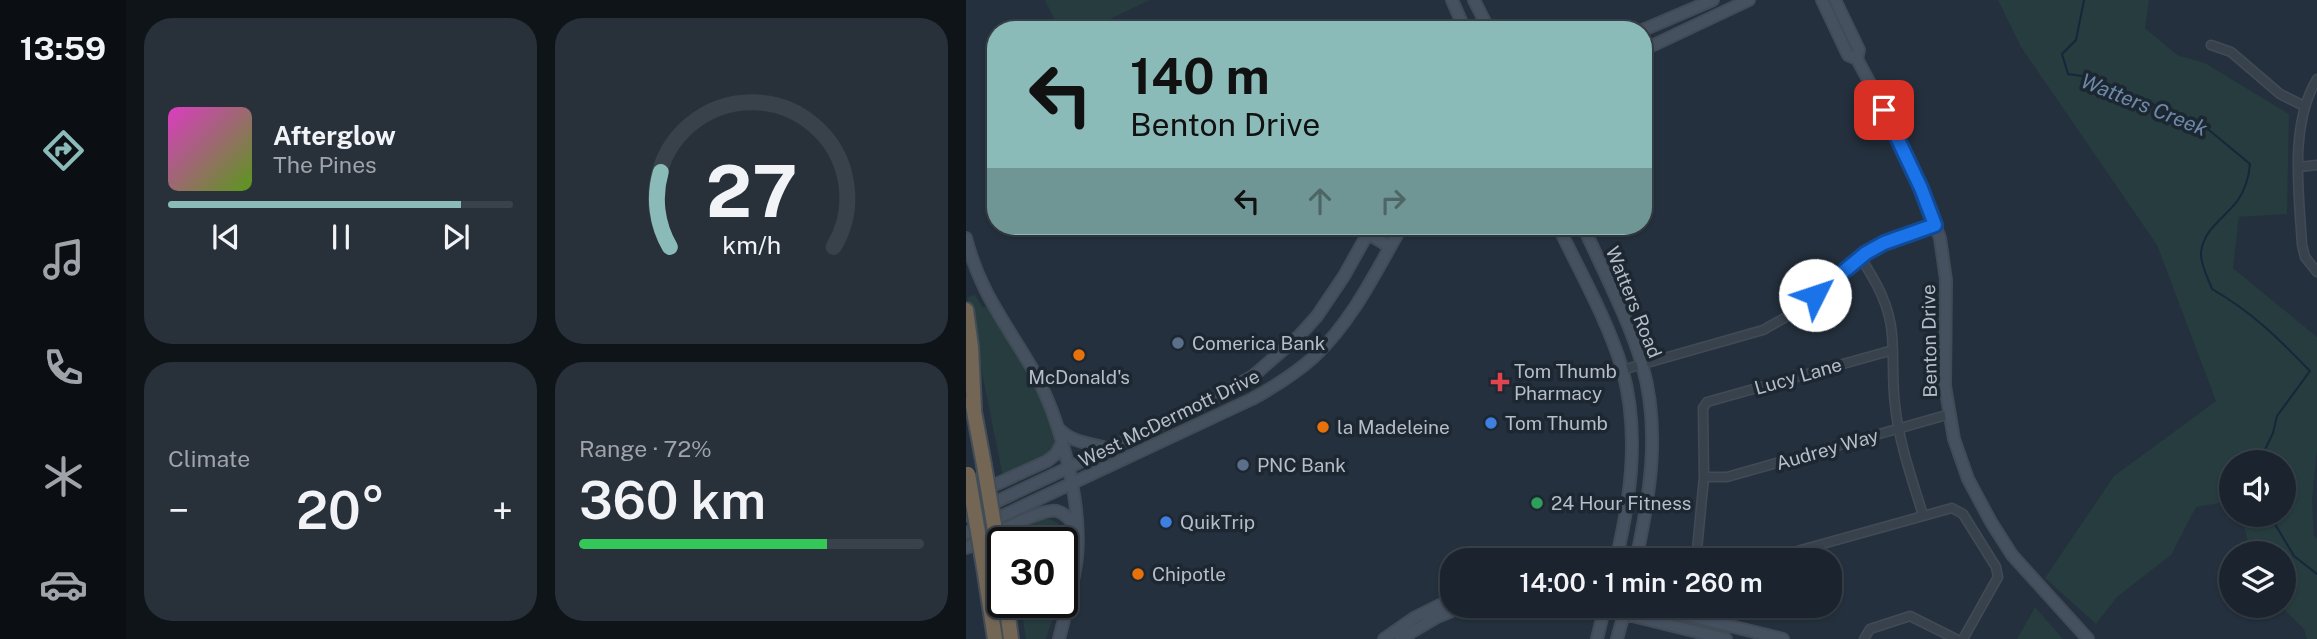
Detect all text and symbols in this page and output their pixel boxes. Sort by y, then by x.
text: 13:59 [20,30,106,67]
text: 140 m [1130,47,1270,105]
icon: left [1015,49,1106,140]
water label: Watters Creek [2077,68,2212,141]
pin [1854,80,1914,140]
icon: arrive [1865,91,1903,129]
text: Benton Drive [1130,106,1320,143]
text: Afterglow [273,120,396,151]
icon: directions [39,126,88,175]
text: 27 [706,149,797,234]
text: The Pines [273,151,377,178]
icon: left [1228,182,1266,220]
icon: ahead [1301,182,1339,220]
icon: right [1374,182,1412,220]
icon: previous [207,218,245,256]
icon: pause [322,218,360,256]
icon: next [437,218,475,256]
text: km/h [722,230,781,260]
icon: music [39,235,88,284]
street label: Watters Road [1602,243,1666,361]
position arrow [1778,258,1852,332]
street label: Benton Drive [1917,284,1941,398]
place label: Comerica Bank [1192,332,1326,354]
marker: Comerica Bank [1170,335,1186,351]
icon: phone [39,343,88,392]
marker: McDonald's [1071,347,1087,363]
street label: Lucy Lane [1752,353,1844,399]
place label: Tom Thumb Pharmacy [1514,360,1617,404]
street label: West McDermott Drive [1075,365,1263,471]
place label: McDonald's [1028,366,1130,388]
marker: Tom Thumb Pharmacy [1492,374,1508,390]
place label: Tom Thumb [1505,412,1608,434]
marker: Tom Thumb [1483,415,1499,431]
place label: la Madeleine [1337,416,1450,438]
marker: la Madeleine [1315,419,1331,435]
street label: Audrey Way [1773,424,1881,474]
text: Range · 72% [579,435,712,462]
text: Climate [168,445,250,472]
map controls [2219,450,2296,618]
button: sound [2219,450,2296,527]
icon: climate [39,452,88,501]
place label: PNC Bank [1257,454,1346,476]
marker: PNC Bank [1235,457,1251,473]
text: 360 km [579,470,766,531]
text: 20° [296,480,385,541]
text: − [168,488,189,533]
text: + [492,488,513,533]
place label: 24 Hour Fitness [1551,492,1691,514]
marker: 24 Hour Fitness [1529,495,1545,511]
place label: QuikTrip [1180,511,1255,533]
marker: QuikTrip [1158,514,1174,530]
speed limit sign: 30 [987,527,1078,618]
button: layers [2219,541,2296,618]
icon: car [39,560,88,609]
place label: Chipotle [1152,563,1226,585]
marker: Chipotle [1130,566,1146,582]
text: 14:00 · 1 min · 260 m [1519,567,1763,598]

